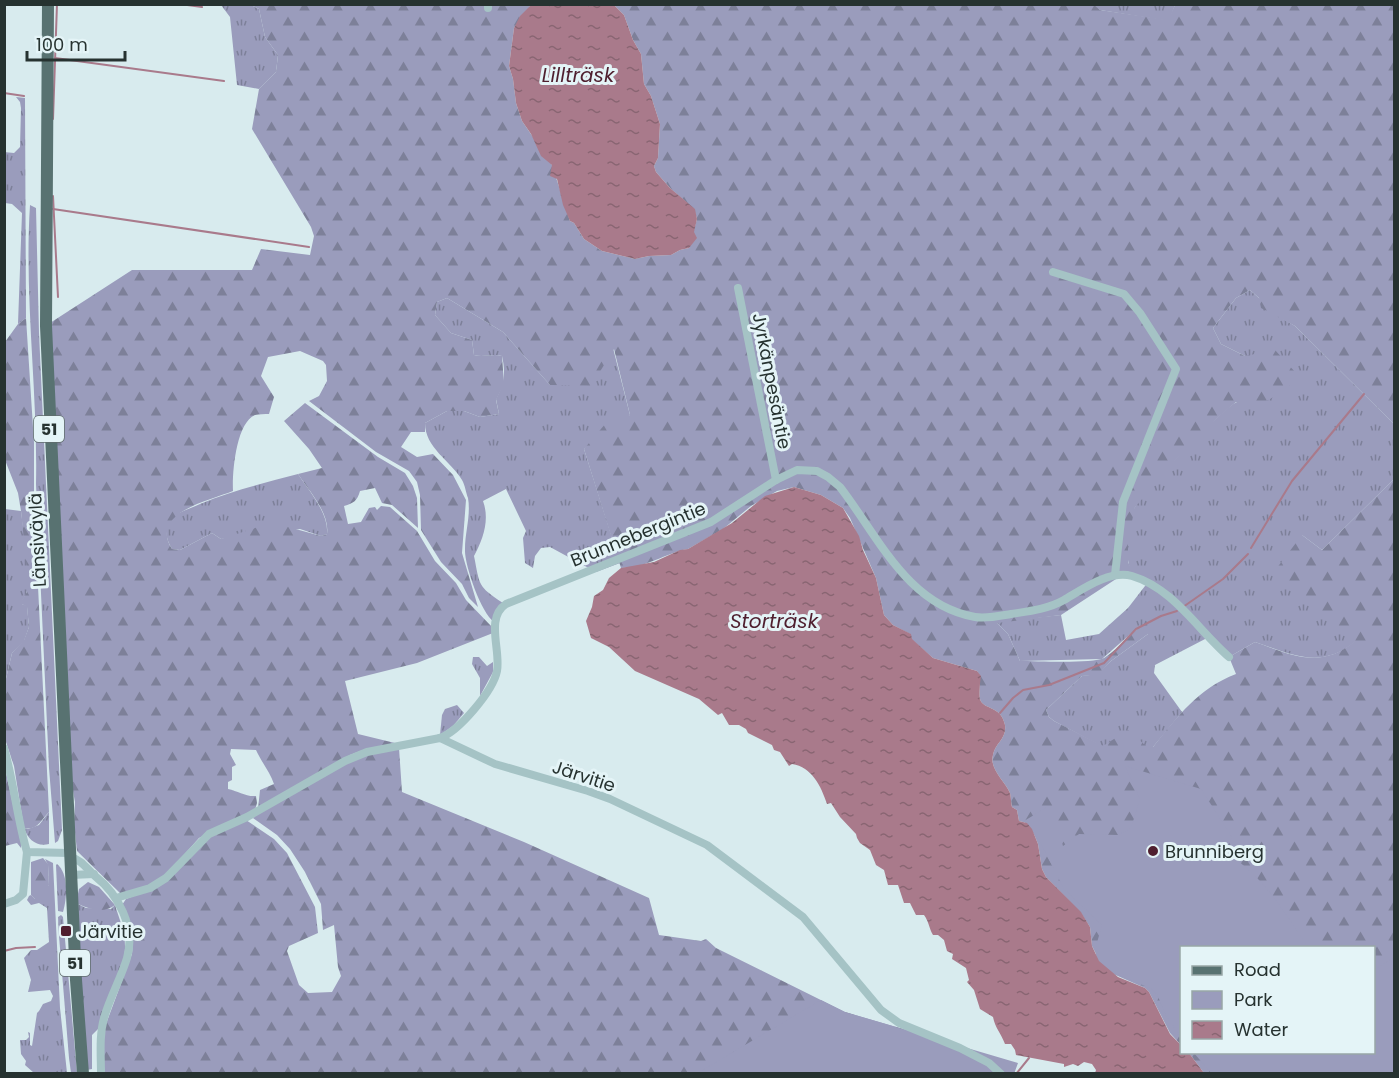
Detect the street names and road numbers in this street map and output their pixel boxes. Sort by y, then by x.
street label: Jyrkänpesäntie [747,311,797,451]
road number: 51 [34,416,64,442]
street label: Länsiväylä [22,492,52,588]
street label: Brunnebergintie [567,495,709,573]
street label: Järvitie [549,754,619,798]
road number: 51 [60,950,90,976]

